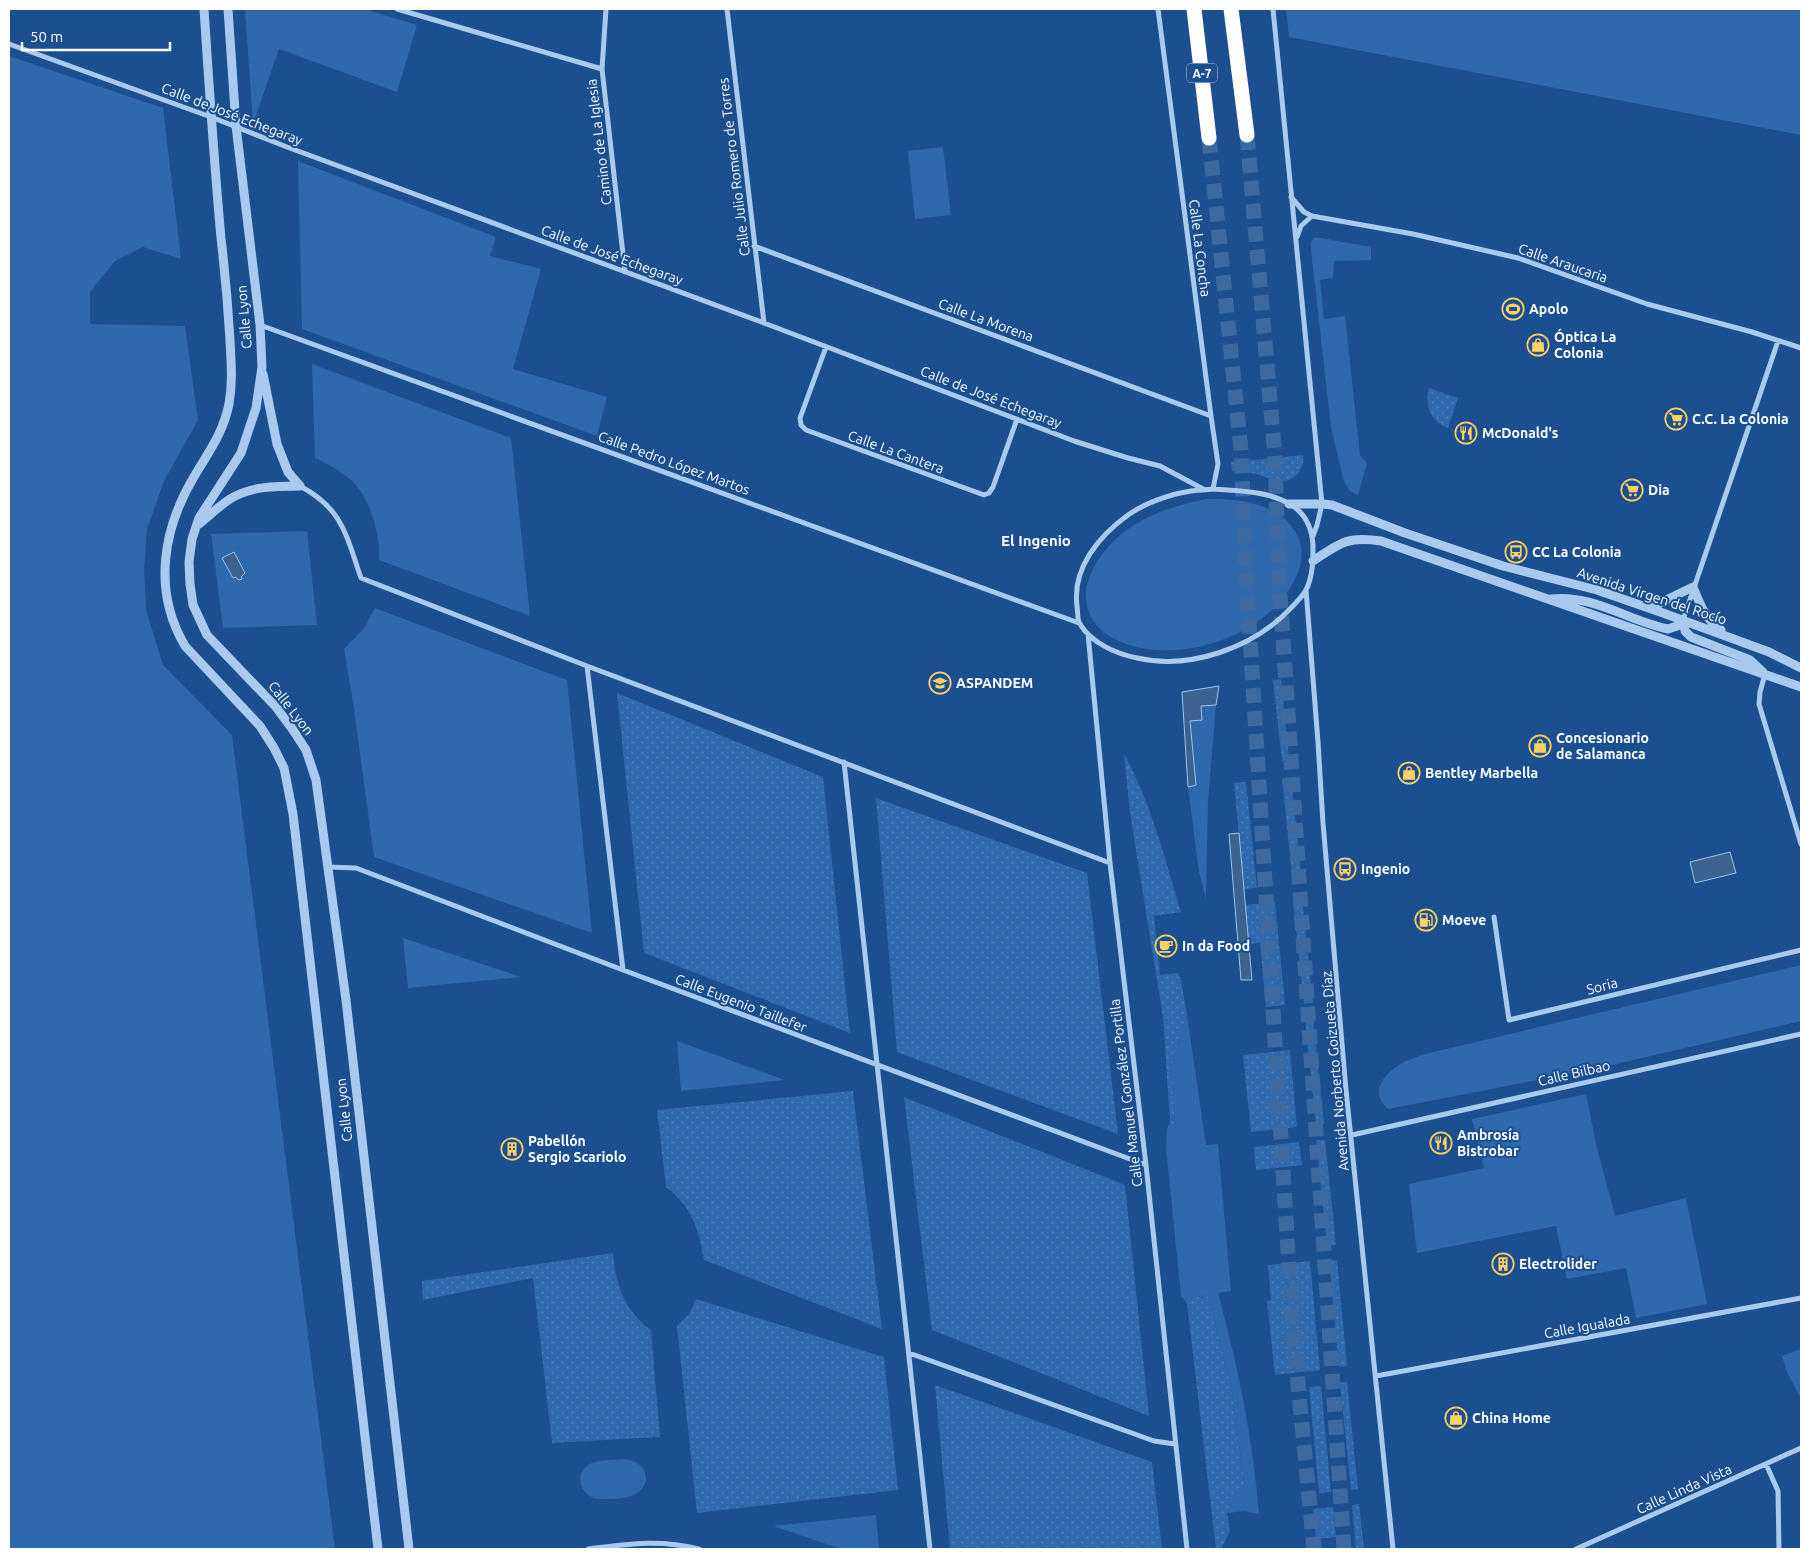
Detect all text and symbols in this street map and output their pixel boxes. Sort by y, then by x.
scale bar [22,20,170,52]
text: 50 m [30,28,63,45]
road number: A-7 [1187,64,1217,82]
street label: Calle Julio Romero de Torres [715,77,753,257]
street label: Camino de La Iglesia [583,78,615,206]
street label: Calle de José Echegaray [159,80,305,148]
street label: Calle La Concha [1186,198,1214,298]
street label: Calle de José Echegaray [539,222,685,288]
street label: Calle Araucaria [1516,240,1610,286]
street label: Calle Lyon [233,284,255,350]
street label: Calle La Morena [936,295,1036,345]
sports icon: Apolo [1501,297,1525,321]
place label: Apolo [1529,301,1568,317]
place label: Óptica La Colonia [1554,328,1616,361]
shop icon: Óptica La Colonia [1526,333,1550,357]
street label: Calle de José Echegaray [918,363,1064,431]
supermarket icon: C.C. La Colonia [1664,407,1688,431]
place label: C.C. La Colonia [1692,411,1789,427]
restaurant icon: McDonald's [1454,421,1478,445]
place label: McDonald's [1482,425,1559,441]
street label: Calle La Cantera [846,427,946,477]
street label: Calle Pedro López Martos [596,428,752,498]
supermarket icon: Dia [1620,478,1644,502]
place label: Dia [1648,482,1670,498]
district label: El Ingenio [1001,532,1071,549]
bus stop icon: CC La Colonia [1504,540,1528,564]
place label: CC La Colonia [1532,544,1621,560]
street label: Avenida Virgen del Rocío [1575,564,1729,628]
school or university icon: ASPANDEM [928,671,952,695]
place label: ASPANDEM [956,675,1033,691]
street label: Calle Lyon [265,678,317,738]
place label: Concesionario de Salamanca [1556,730,1649,762]
shop icon: Concesionario de Salamanca [1528,734,1552,758]
shop icon: Bentley Marbella [1397,761,1421,785]
place label: Bentley Marbella [1425,765,1538,781]
bus stop icon: Ingenio [1333,857,1357,881]
place label: Ingenio [1361,861,1410,877]
fuel station icon: Moeve [1414,908,1438,932]
place label: Moeve [1442,912,1486,928]
cafe icon: In da Food [1154,934,1178,958]
place label: In da Food [1182,938,1250,954]
street label: Avenida Norberto Goizueta Díaz [1318,970,1352,1172]
street label: Calle Eugenio Taillefer [673,971,810,1036]
street label: Soria [1585,974,1619,998]
street label: Calle Manuel González Portilla [1107,998,1145,1188]
street label: Calle Bilbao [1536,1057,1612,1089]
street label: Calle Lyon [333,1077,355,1143]
place label: Ambrosía Bistrobar [1457,1127,1519,1159]
restaurant icon: Ambrosía Bistrobar [1429,1131,1453,1155]
place label: Pabellón Sergio Scariolo [528,1133,626,1165]
building icon: Pabellón Sergio Scariolo [500,1137,524,1161]
building icon: Electrolider [1491,1252,1515,1276]
place label: Electrolider [1519,1256,1597,1272]
street label: Calle Igualada [1543,1311,1631,1341]
shop icon: China Home [1444,1406,1468,1430]
place label: China Home [1472,1410,1551,1426]
street label: Calle Linda Vista [1634,1461,1734,1517]

